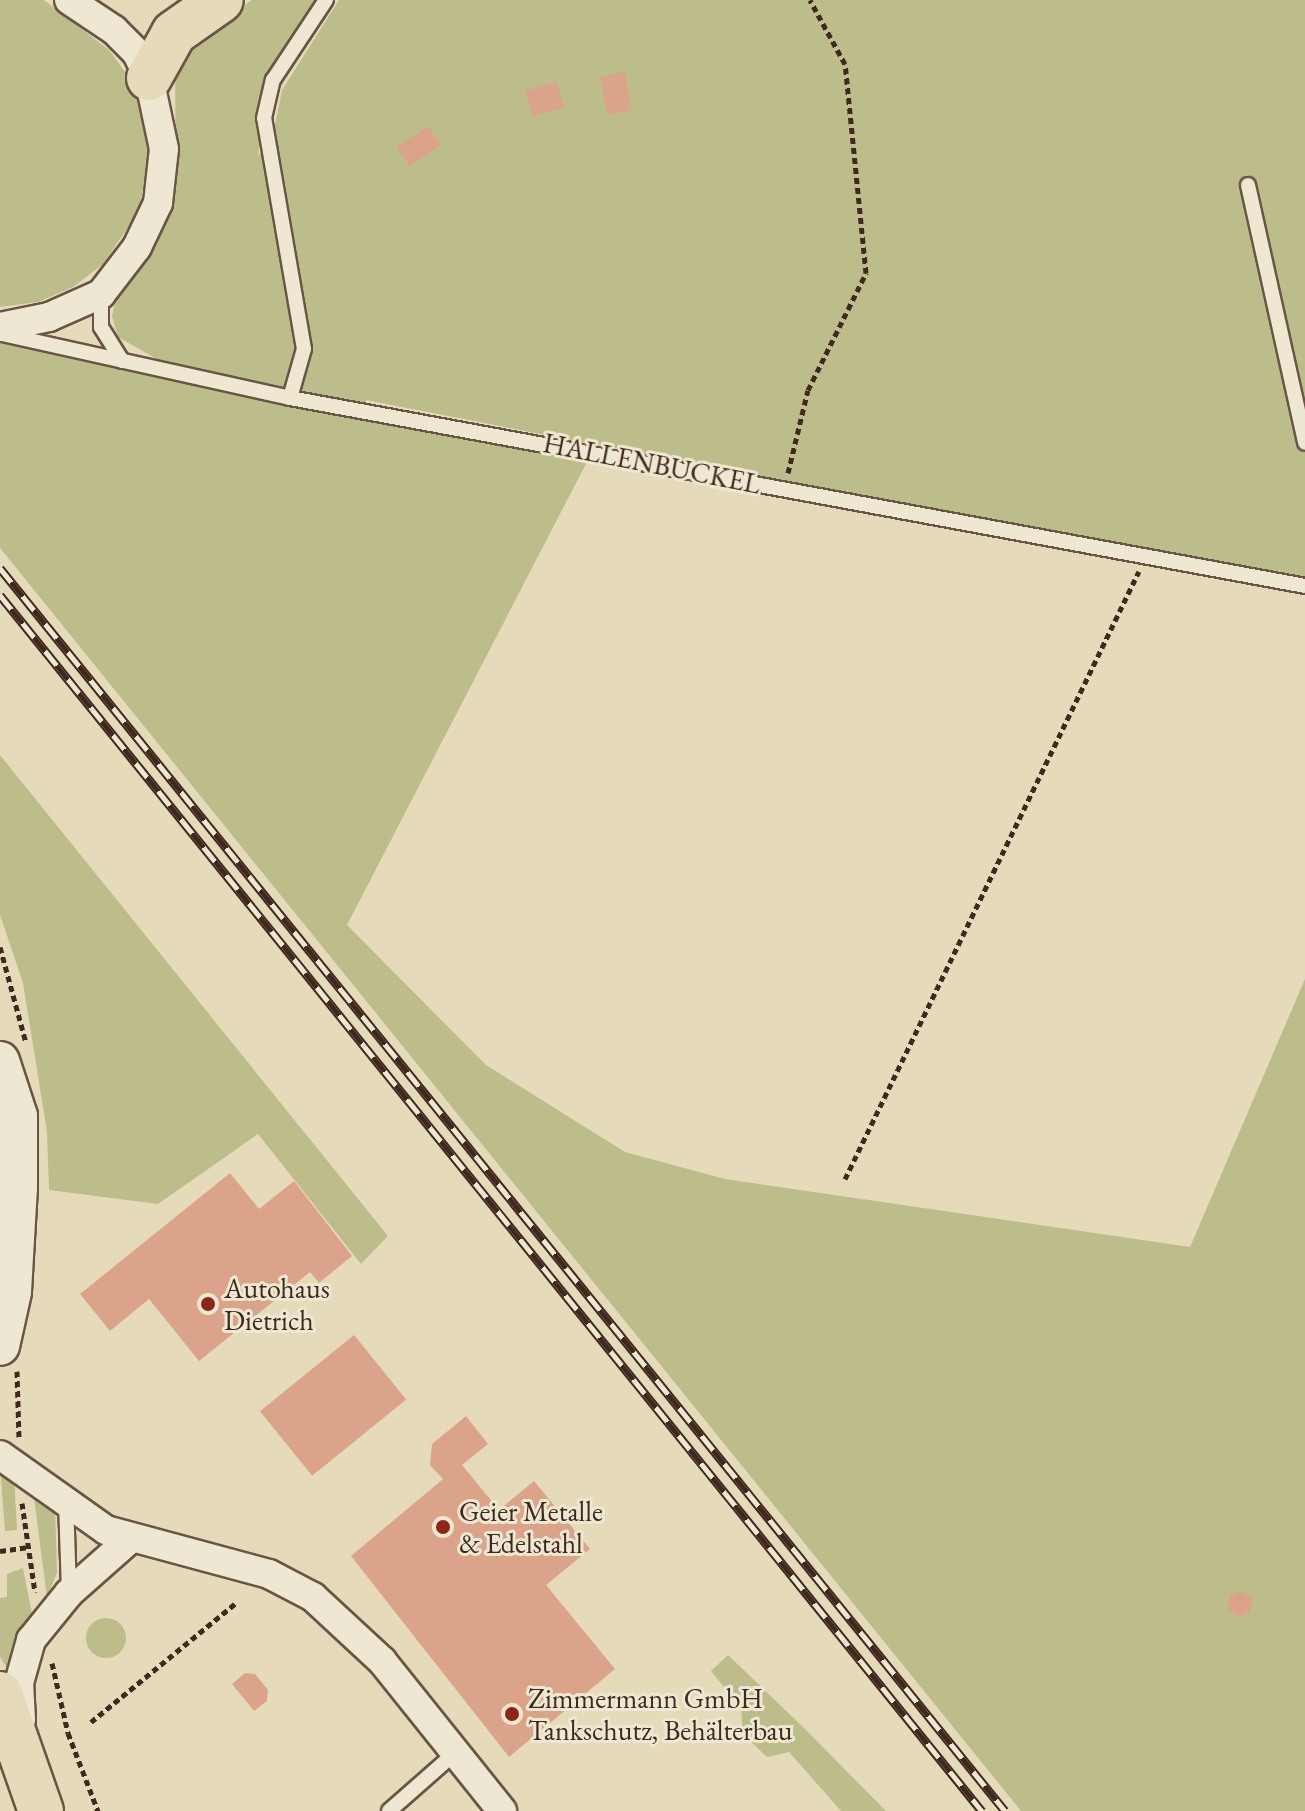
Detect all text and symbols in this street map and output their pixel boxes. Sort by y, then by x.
street label: HALLENBUCKEL [540,425,764,501]
place label: Autohaus Dietrich [224,1271,330,1337]
marker: Autohaus Dietrich [199,1295,217,1313]
place label: Geier Metalle & Edelstahl [459,1494,603,1560]
marker: Geier Metalle & Edelstahl [434,1518,452,1536]
place label: Zimmermann GmbH Tankschutz, Behälterbau [528,1681,792,1747]
marker: Zimmermann GmbH Tankschutz, Behälterbau [503,1705,521,1723]

